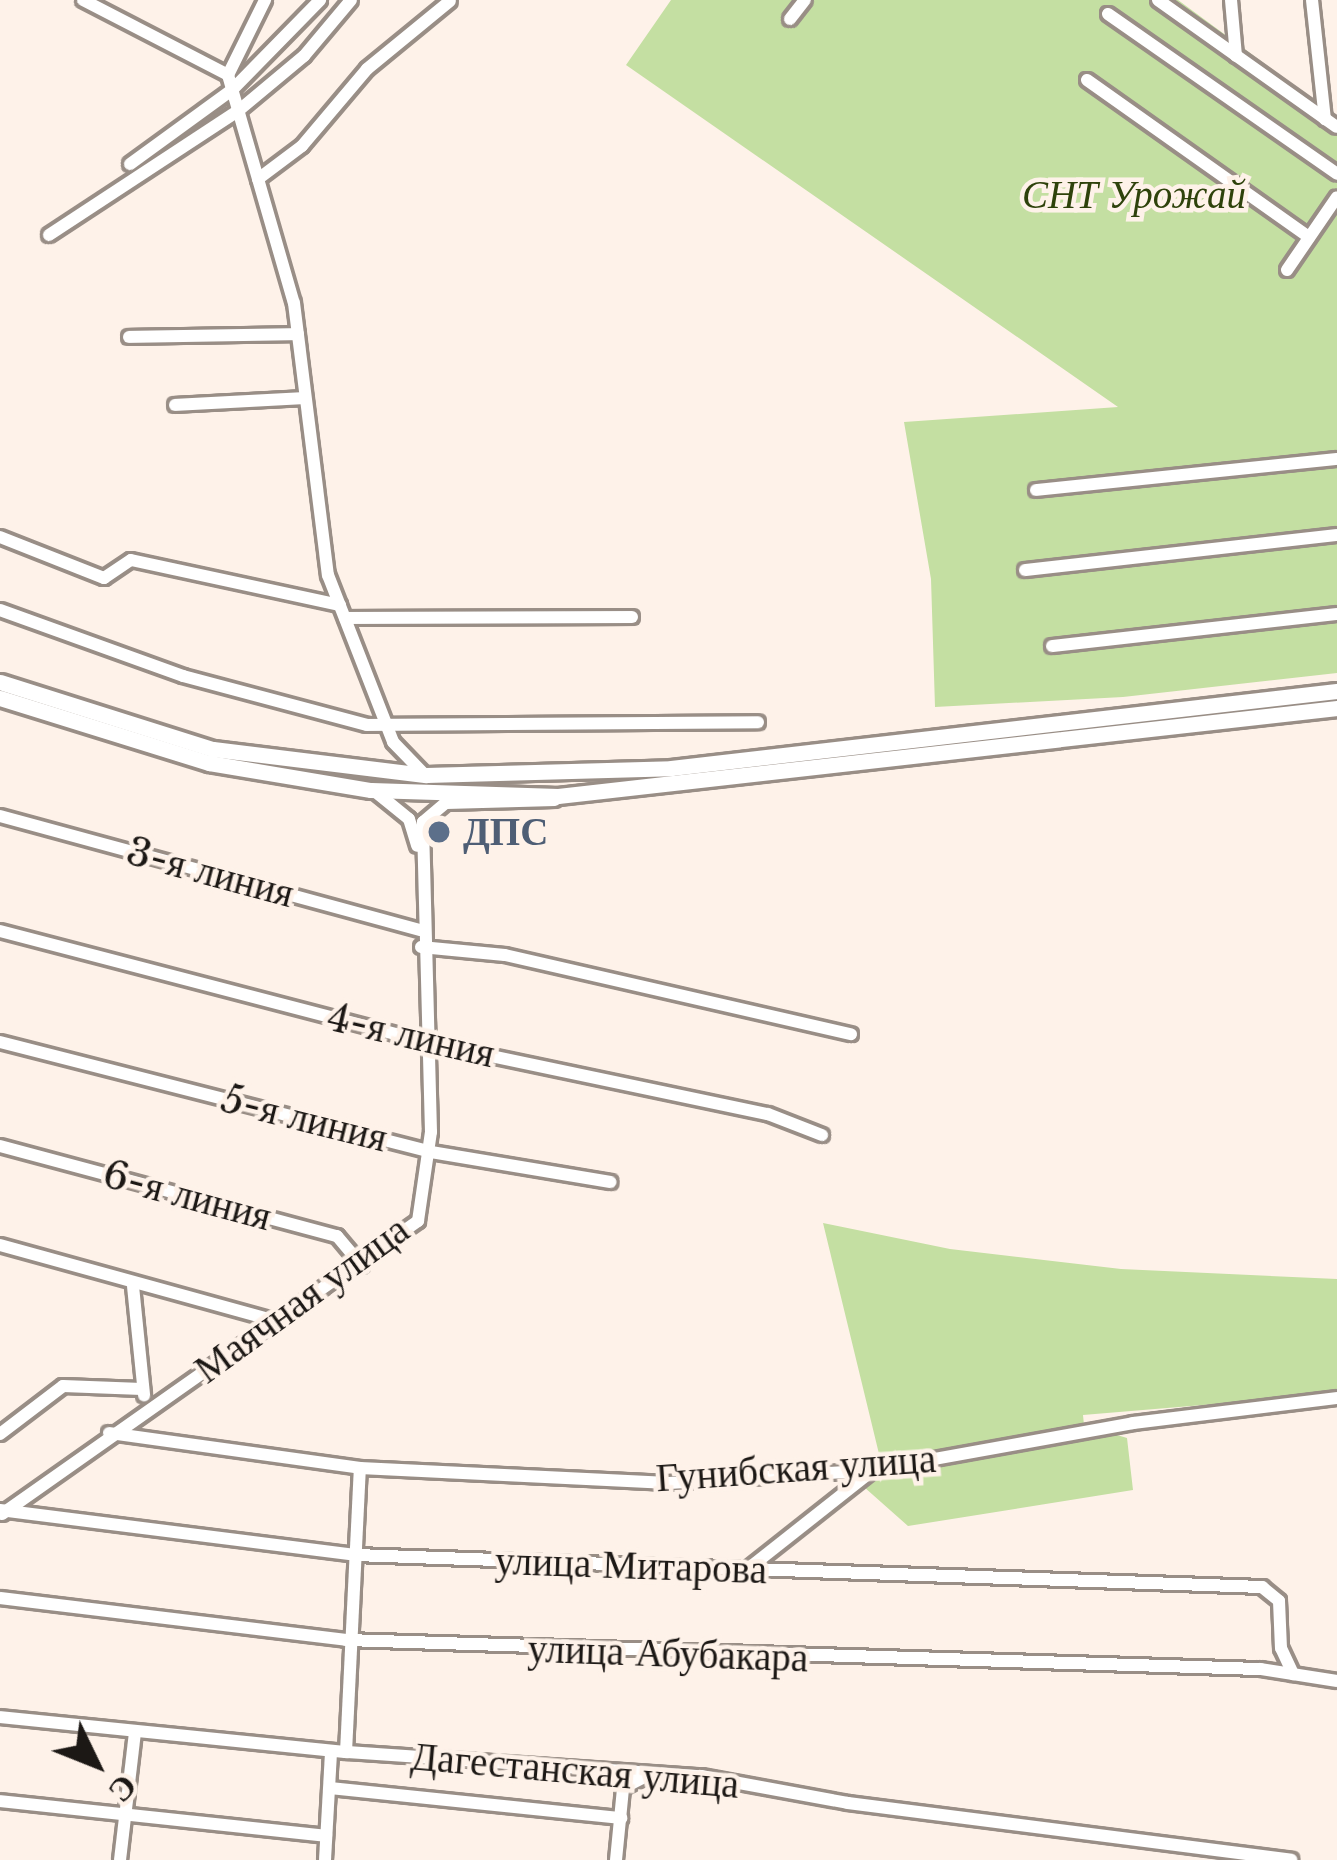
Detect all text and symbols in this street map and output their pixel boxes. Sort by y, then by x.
park label: СНТ Урожай [1022,172,1246,218]
place label: ДПС [463,809,548,855]
marker: ДПС [426,819,452,845]
street label: 3-я линия [121,828,299,918]
street label: 4-я линия [323,994,499,1078]
street label: 5-я линия [216,1076,392,1162]
street label: 6-я линия [98,1151,276,1241]
street label: Маячная улица [186,1207,418,1393]
street label: Гунибская улица [654,1436,938,1502]
street label: улица Митарова [494,1538,768,1594]
street label: улица Абубакара [527,1626,809,1682]
north arrow [36,1704,156,1824]
street label: Дагестанская улица [409,1733,741,1809]
text: С [100,1766,146,1812]

